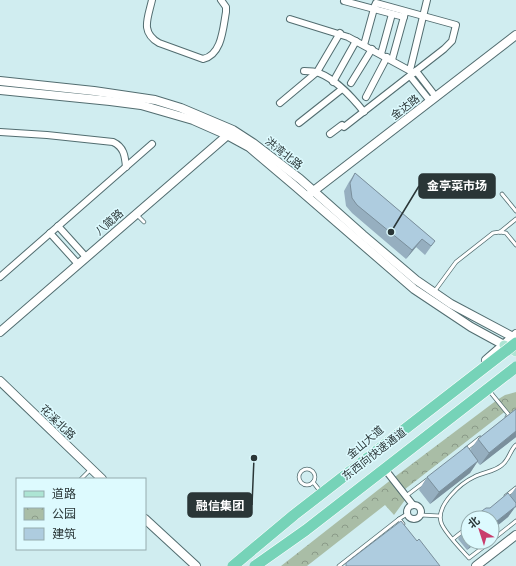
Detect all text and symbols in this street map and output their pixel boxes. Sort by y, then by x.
street label: 金达路 [388,92,422,123]
street label: 洪湾北路 [262,135,305,172]
callout: 金亭菜市场 [419,174,495,198]
text: 金亭菜市场 [427,179,487,194]
street label: 八箴路 [93,207,126,238]
street label: 花溪北路 [37,402,78,442]
street label: 金山大道 [344,423,386,462]
street label: 东西向快速通道 [340,426,409,483]
legend [16,478,146,550]
text: 道路 [52,487,76,502]
callout: 融信集团 [188,493,252,517]
text: 融信集团 [196,499,244,514]
text: 公园 [52,507,76,522]
north arrow [460,510,500,550]
text: 北 [466,514,482,531]
text: 建筑 [52,527,76,542]

